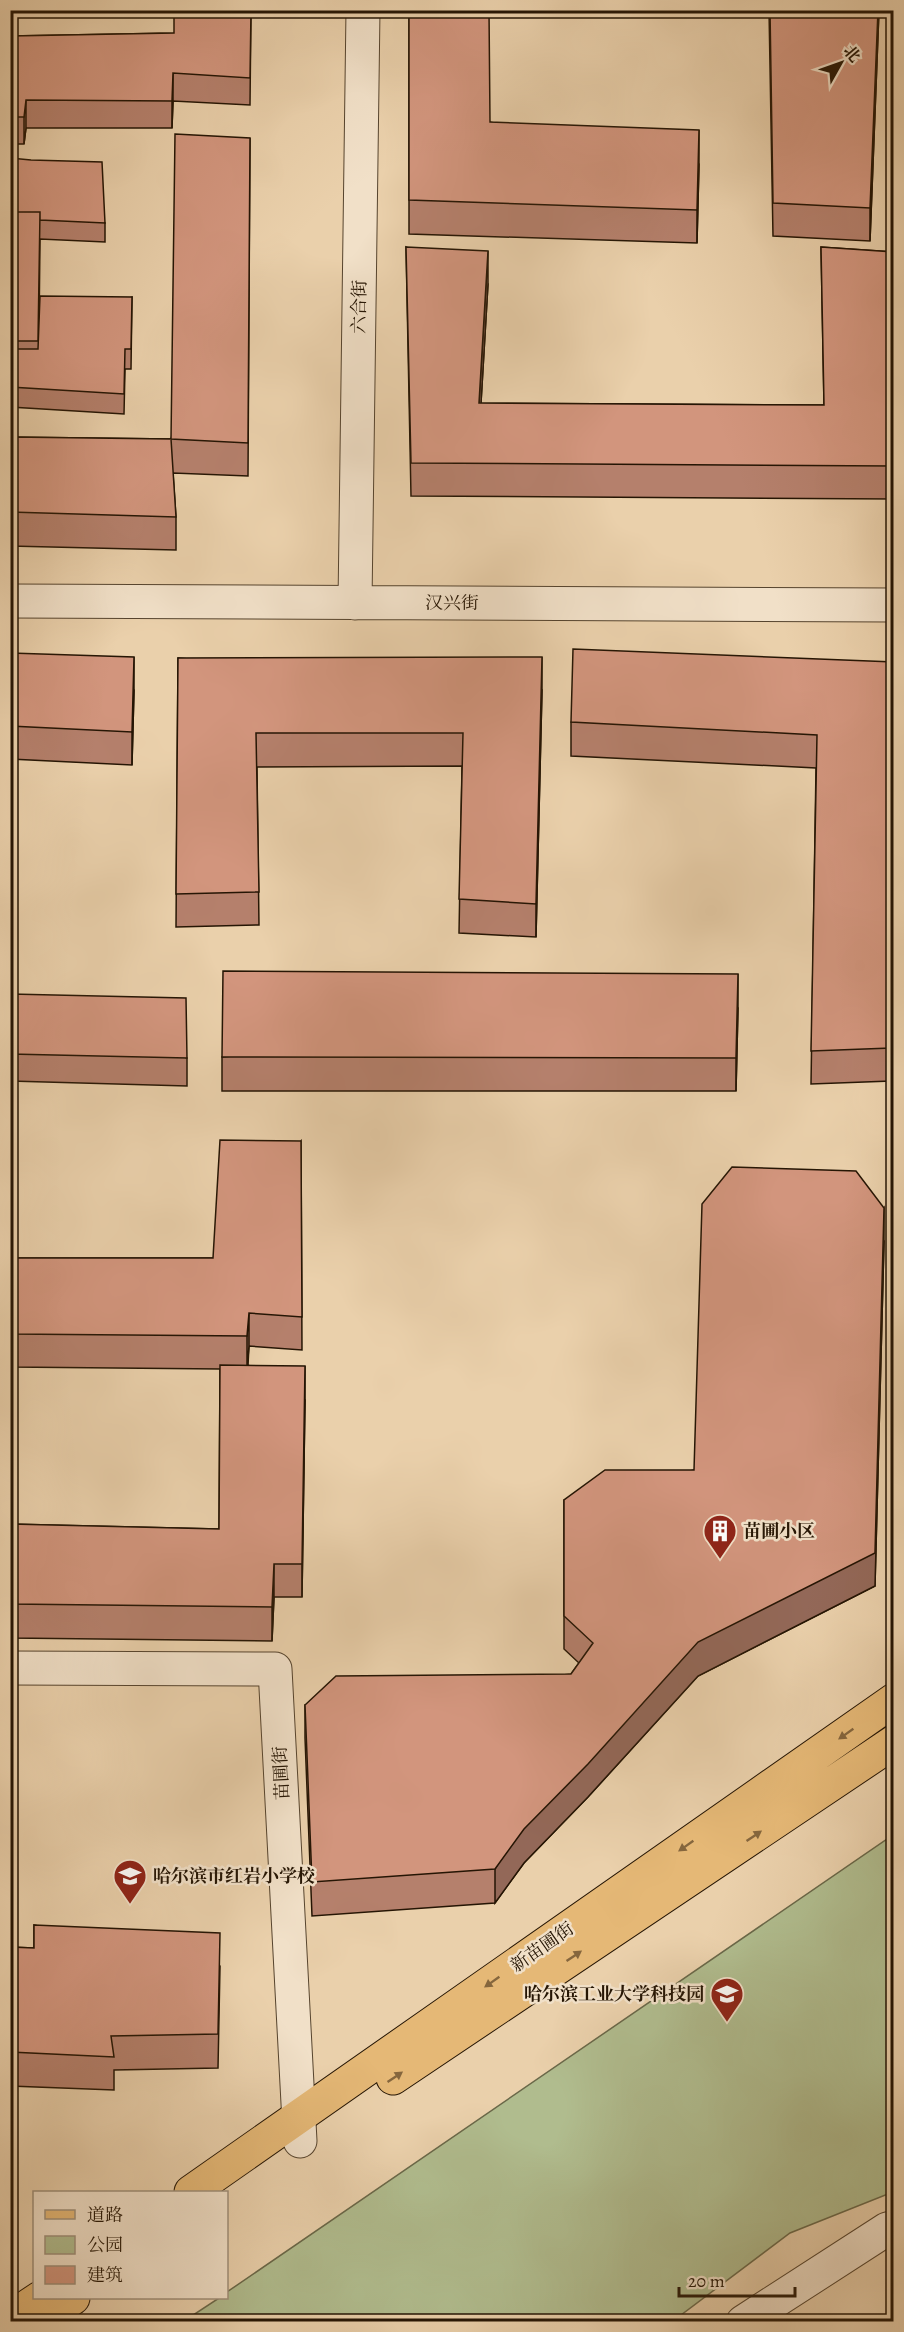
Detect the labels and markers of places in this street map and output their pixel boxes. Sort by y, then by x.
building icon: 苗圃小区 [702,1513,738,1560]
place label: 苗圃小区 [743,1519,815,1543]
school or university icon: 哈尔滨市红岩小学校 [112,1858,148,1905]
place label: 哈尔滨市红岩小学校 [153,1864,315,1888]
school or university icon: 哈尔滨工业大学科技园 [709,1976,745,2023]
place label: 哈尔滨工业大学科技园 [524,1982,704,2006]

